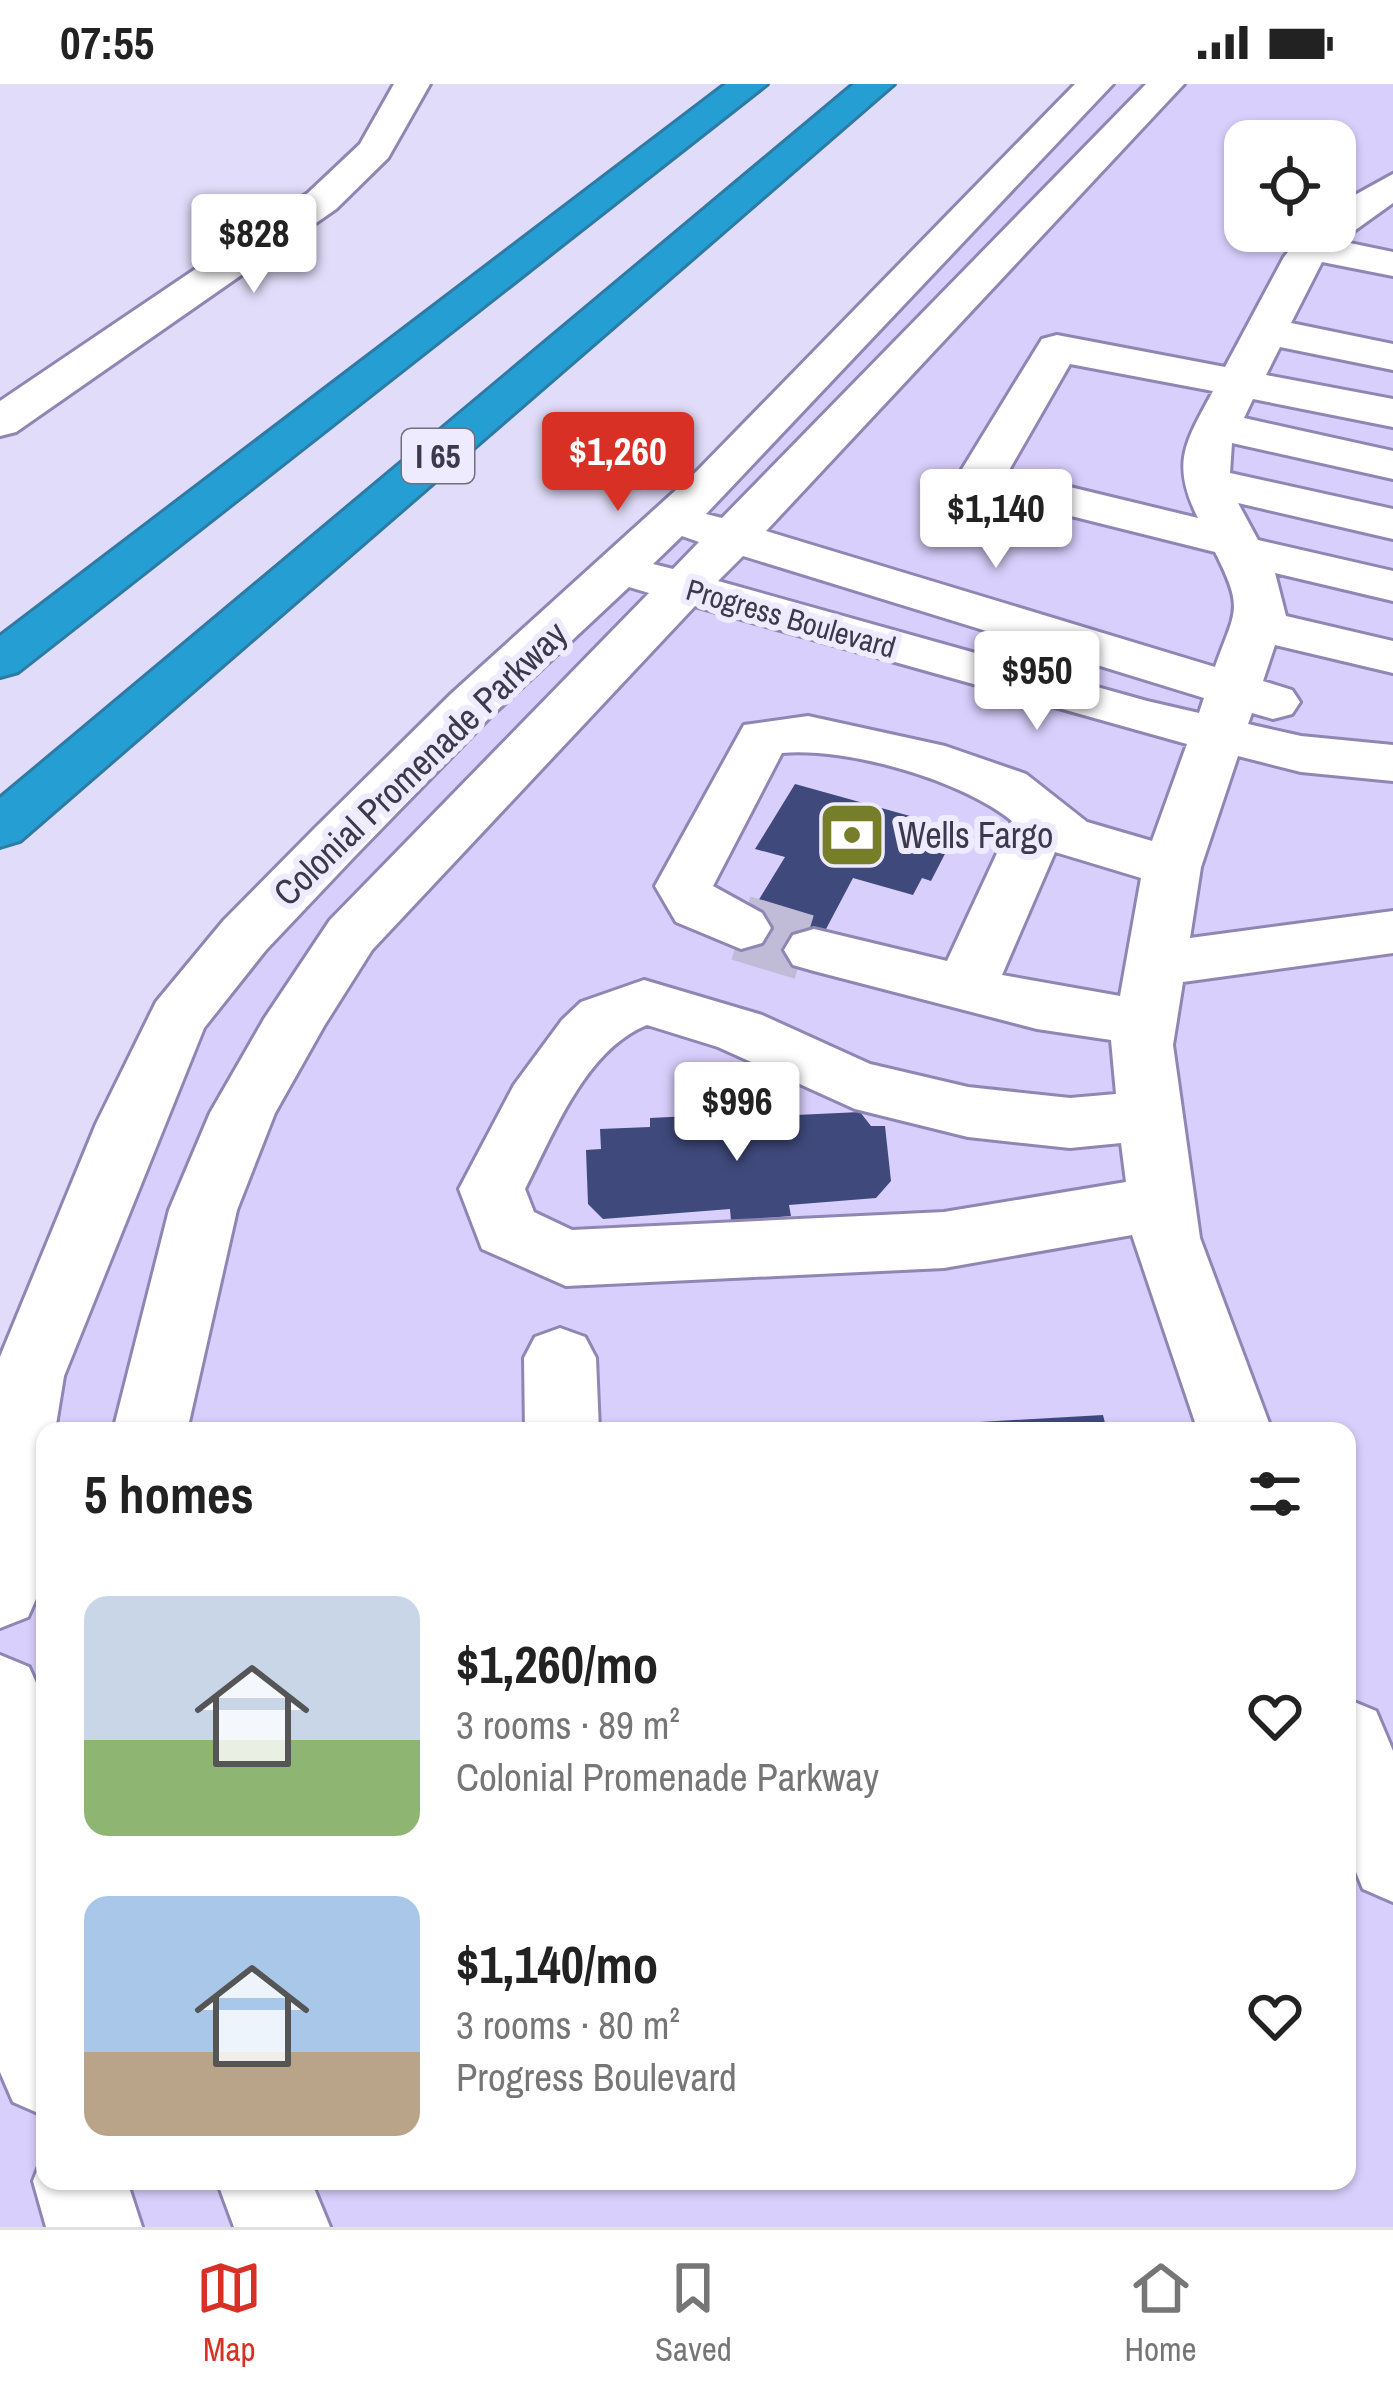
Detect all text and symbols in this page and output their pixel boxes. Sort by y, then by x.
text: 07:55 [60,12,154,73]
map controls [1224,120,1356,252]
button: locate [1224,120,1356,252]
pin: $828 [183,194,325,296]
text: $828 [218,207,290,259]
pin: $1,260 [520,412,716,514]
text: $1,260 [569,425,667,477]
road number: I 65 [402,429,474,483]
pin: $1,140 [898,469,1094,571]
text: $1,140 [947,482,1045,534]
street label: Progress Boulevard [682,569,900,667]
street label: Colonial Promenade Parkway [263,610,577,916]
pin: $950 [966,631,1108,733]
text: $950 [1001,644,1073,696]
bank icon: Wells Fargo [817,800,887,870]
place label: Wells Fargo [898,811,1054,859]
pin: $996 [666,1062,808,1164]
text: $996 [701,1075,773,1127]
text: 5 homes [84,1460,254,1529]
icon: filters [1242,1461,1308,1527]
text: $1,260/mo [456,1630,658,1699]
icon: home [180,1644,324,1788]
icon: heart [1242,1683,1308,1749]
text: 3 rooms · 89 m² [456,1699,680,1751]
text: Colonial Promenade Parkway [456,1751,879,1803]
text: $1,140/mo [456,1930,658,1999]
icon: home [180,1944,324,2088]
icon: heart [1242,1983,1308,2049]
text: 3 rooms · 80 m² [456,1999,680,2051]
text: Progress Boulevard [456,2051,737,2103]
tab: Map [196,2255,262,2371]
tab: Saved [655,2255,732,2371]
tab: Home [1124,2255,1197,2371]

